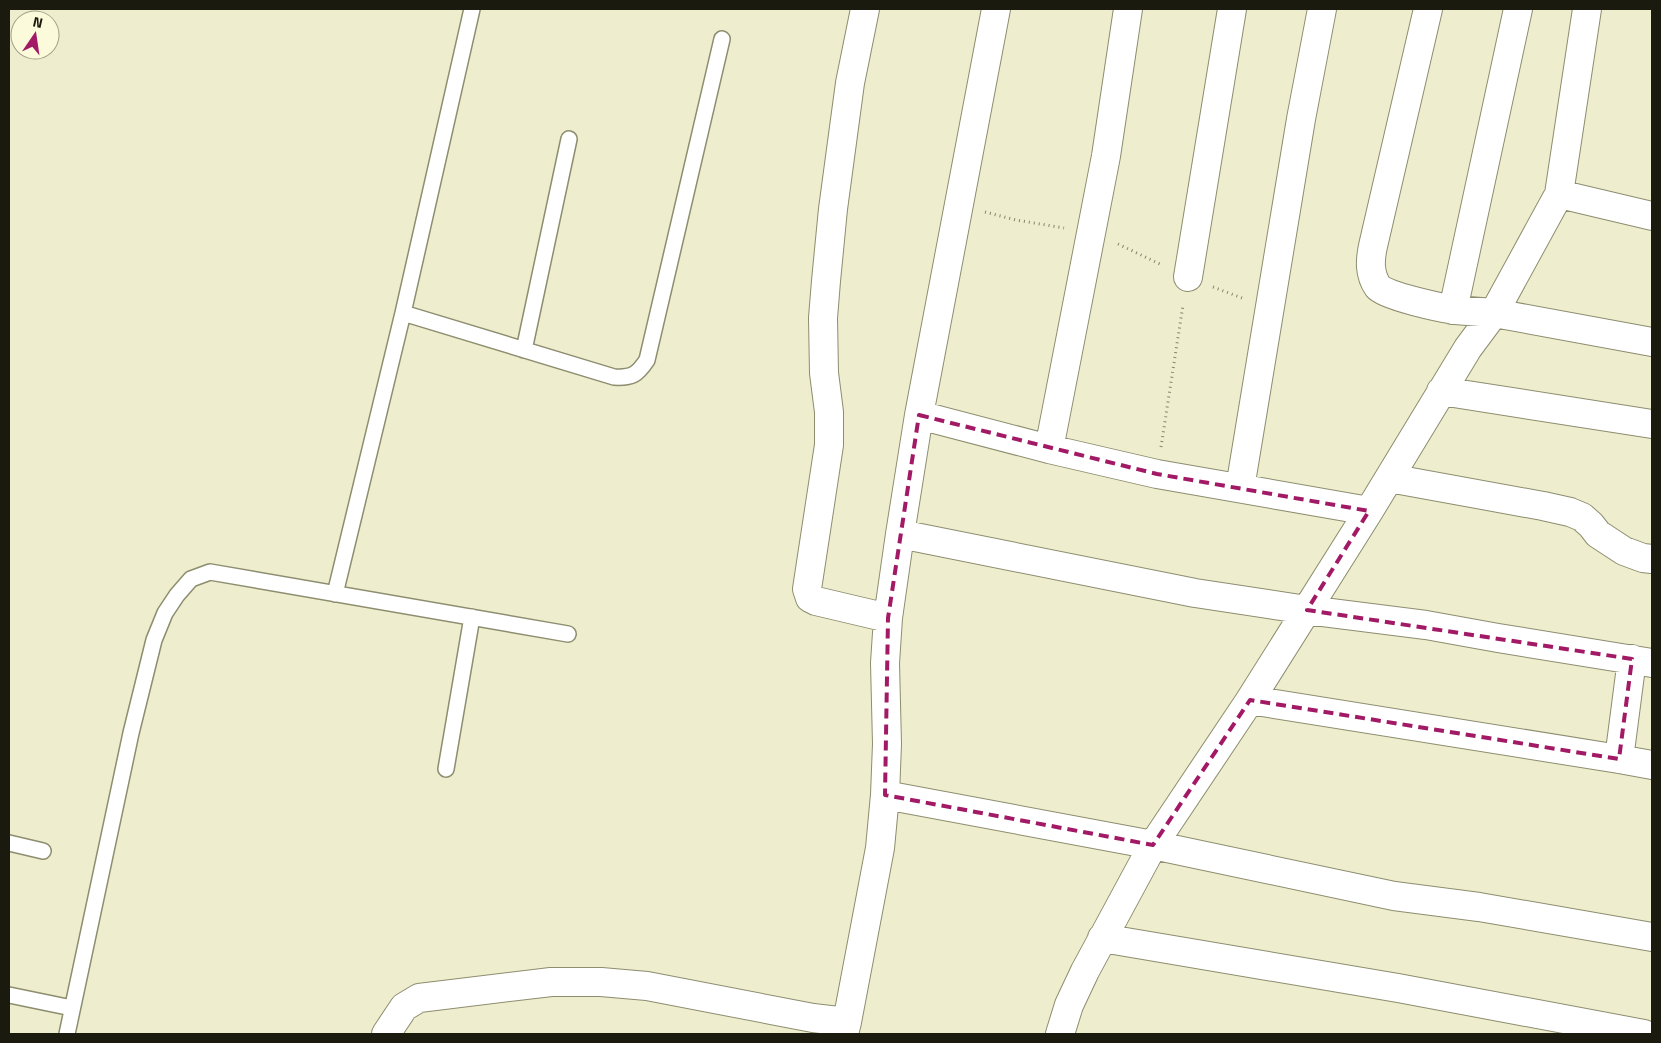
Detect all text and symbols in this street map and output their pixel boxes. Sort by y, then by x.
north arrow [10,10,60,60]
text: N [31,11,45,33]

